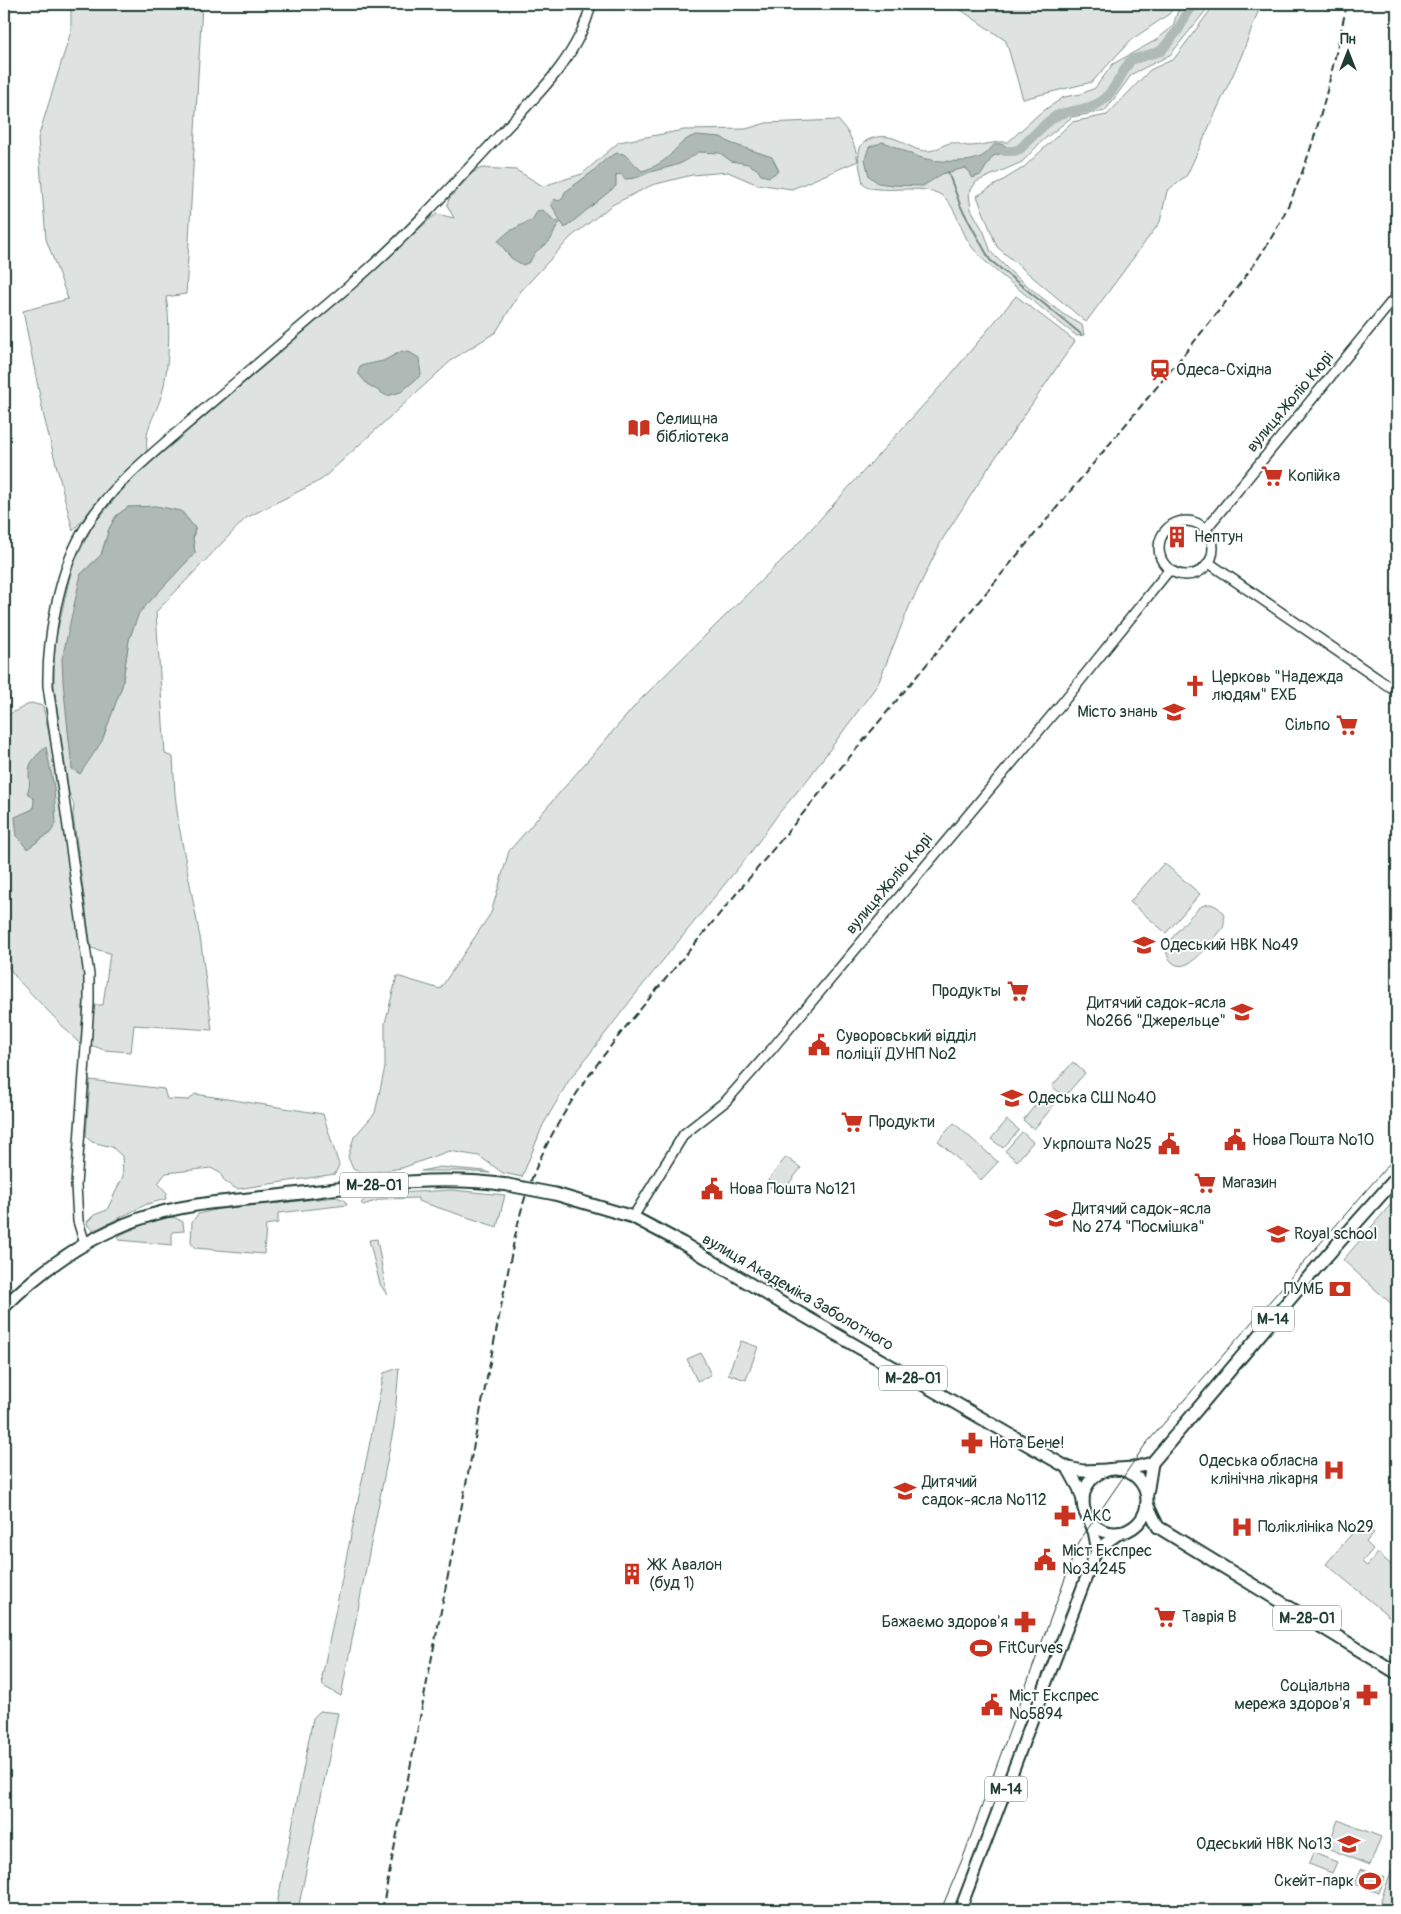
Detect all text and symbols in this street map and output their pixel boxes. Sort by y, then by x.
north arrow [1324,28,1374,78]
text: Пн [1340,31,1356,48]
street label: вулиця Жоліо Кюрі [1242,348,1338,456]
station icon: Одеса-Східна [1147,357,1173,383]
place label: Одеса-Східна [1176,360,1272,380]
place label: Селищна бібліотека [656,409,729,447]
library icon: Селищна бібліотека [626,415,652,441]
supermarket icon: Копійка [1259,463,1285,489]
place label: Копійка [1288,466,1340,486]
building icon: Нептун [1164,524,1190,550]
place label: Нептун [1194,527,1243,547]
place label: Церковь "Надежда людям" ЕХБ [1212,667,1343,705]
church icon: Церковь "Надежда людям" ЕХБ [1182,673,1208,699]
school or university icon: Місто знань [1161,699,1187,725]
place label: Місто знань [1077,702,1158,722]
supermarket icon: Сільпо [1334,712,1360,738]
place label: Сільпо [1285,715,1330,735]
street label: вулиця Жоліо Кюрі [841,830,937,938]
school or university icon: Одеський НВК №49 [1131,932,1157,958]
place label: Одеський НВК №49 [1160,935,1298,955]
supermarket icon: Продукты [1005,978,1031,1004]
place label: Продукты [932,981,1001,1001]
place label: Дитячий садок-ясла №266 "Джерельце" [1086,993,1226,1031]
school or university icon: Дитячий садок-ясла №266 "Джерельце" [1229,999,1255,1025]
place label: Суворовський відділ поліції ДУНП №2 [836,1026,976,1064]
public building icon: Суворовський відділ поліції ДУНП №2 [806,1032,832,1058]
school or university icon: Одеська СШ №40 [999,1085,1025,1111]
place label: Одеська СШ №40 [1028,1088,1156,1108]
supermarket icon: Продукти [839,1109,865,1135]
place label: Продукти [869,1112,935,1132]
public building icon: Нова Пошта №10 [1222,1127,1248,1153]
place label: Нова Пошта №10 [1252,1130,1375,1150]
public building icon: Укрпошта №25 [1156,1131,1182,1157]
place label: Укрпошта №25 [1043,1134,1152,1154]
supermarket icon: Магазин [1192,1170,1218,1196]
road number: М-28-01 [340,1172,408,1198]
place label: Магазин [1222,1173,1277,1193]
public building icon: Нова Пошта №121 [699,1176,725,1202]
place label: Нова Пошта №121 [729,1179,856,1199]
place label: Дитячий садок-ясла № 274 "Посмішка" [1071,1199,1211,1237]
school or university icon: Дитячий садок-ясла № 274 "Посмішка" [1043,1205,1069,1231]
school or university icon: Royal school [1265,1221,1291,1247]
place label: Royal school [1294,1224,1377,1244]
street label: вулиця Академіка Заболотного [699,1229,897,1355]
bank icon: ПУМБ [1327,1276,1353,1302]
place label: ПУМБ [1284,1279,1324,1299]
road number: М-14 [1252,1306,1294,1332]
road number: М-28-01 [879,1366,947,1390]
pharmacy icon: Нота Бене! [959,1430,985,1456]
place label: Нота Бене! [989,1433,1065,1453]
place label: Одеська обласна клінічна лікарня [1199,1451,1318,1489]
hospital icon: Одеська обласна клінічна лікарня [1321,1457,1347,1483]
place label: Дитячий садок-ясла №112 [921,1472,1047,1510]
school or university icon: Дитячий садок-ясла №112 [892,1478,918,1504]
pharmacy icon: АКС [1052,1503,1078,1529]
place label: АКС [1082,1506,1112,1526]
hospital icon: Поліклініка №29 [1229,1514,1255,1540]
place label: Поліклініка №29 [1258,1517,1374,1537]
place label: Міст Експрес №34245 [1062,1541,1152,1579]
public building icon: Міст Експрес №34245 [1032,1547,1058,1573]
place label: ЖК Авалон (буд 1) [646,1555,722,1593]
building icon: ЖК Авалон (буд 1) [619,1561,645,1587]
supermarket icon: Таврія В [1152,1604,1178,1630]
road number: М-28-01 [1273,1606,1341,1630]
place label: Таврія В [1182,1607,1237,1627]
pharmacy icon: Бажаємо здоров'я [1012,1609,1038,1635]
place label: Бажаємо здоров'я [881,1612,1008,1632]
sports icon: FitCurves [968,1635,994,1661]
place label: FitCurves [998,1638,1063,1658]
place label: Соціальна мережа здоров'я [1234,1676,1350,1714]
pharmacy icon: Соціальна мережа здоров'я [1354,1682,1380,1708]
place label: Міст Експрес №5894 [1009,1686,1099,1724]
public building icon: Міст Експрес №5894 [979,1692,1005,1718]
road number: М-14 [985,1776,1027,1802]
school or university icon: Одеський НВК №13 [1336,1831,1362,1857]
place label: Одеський НВК №13 [1196,1834,1332,1854]
sports icon: Скейт-парк [1357,1868,1383,1894]
place label: Скейт-парк [1274,1871,1354,1891]

